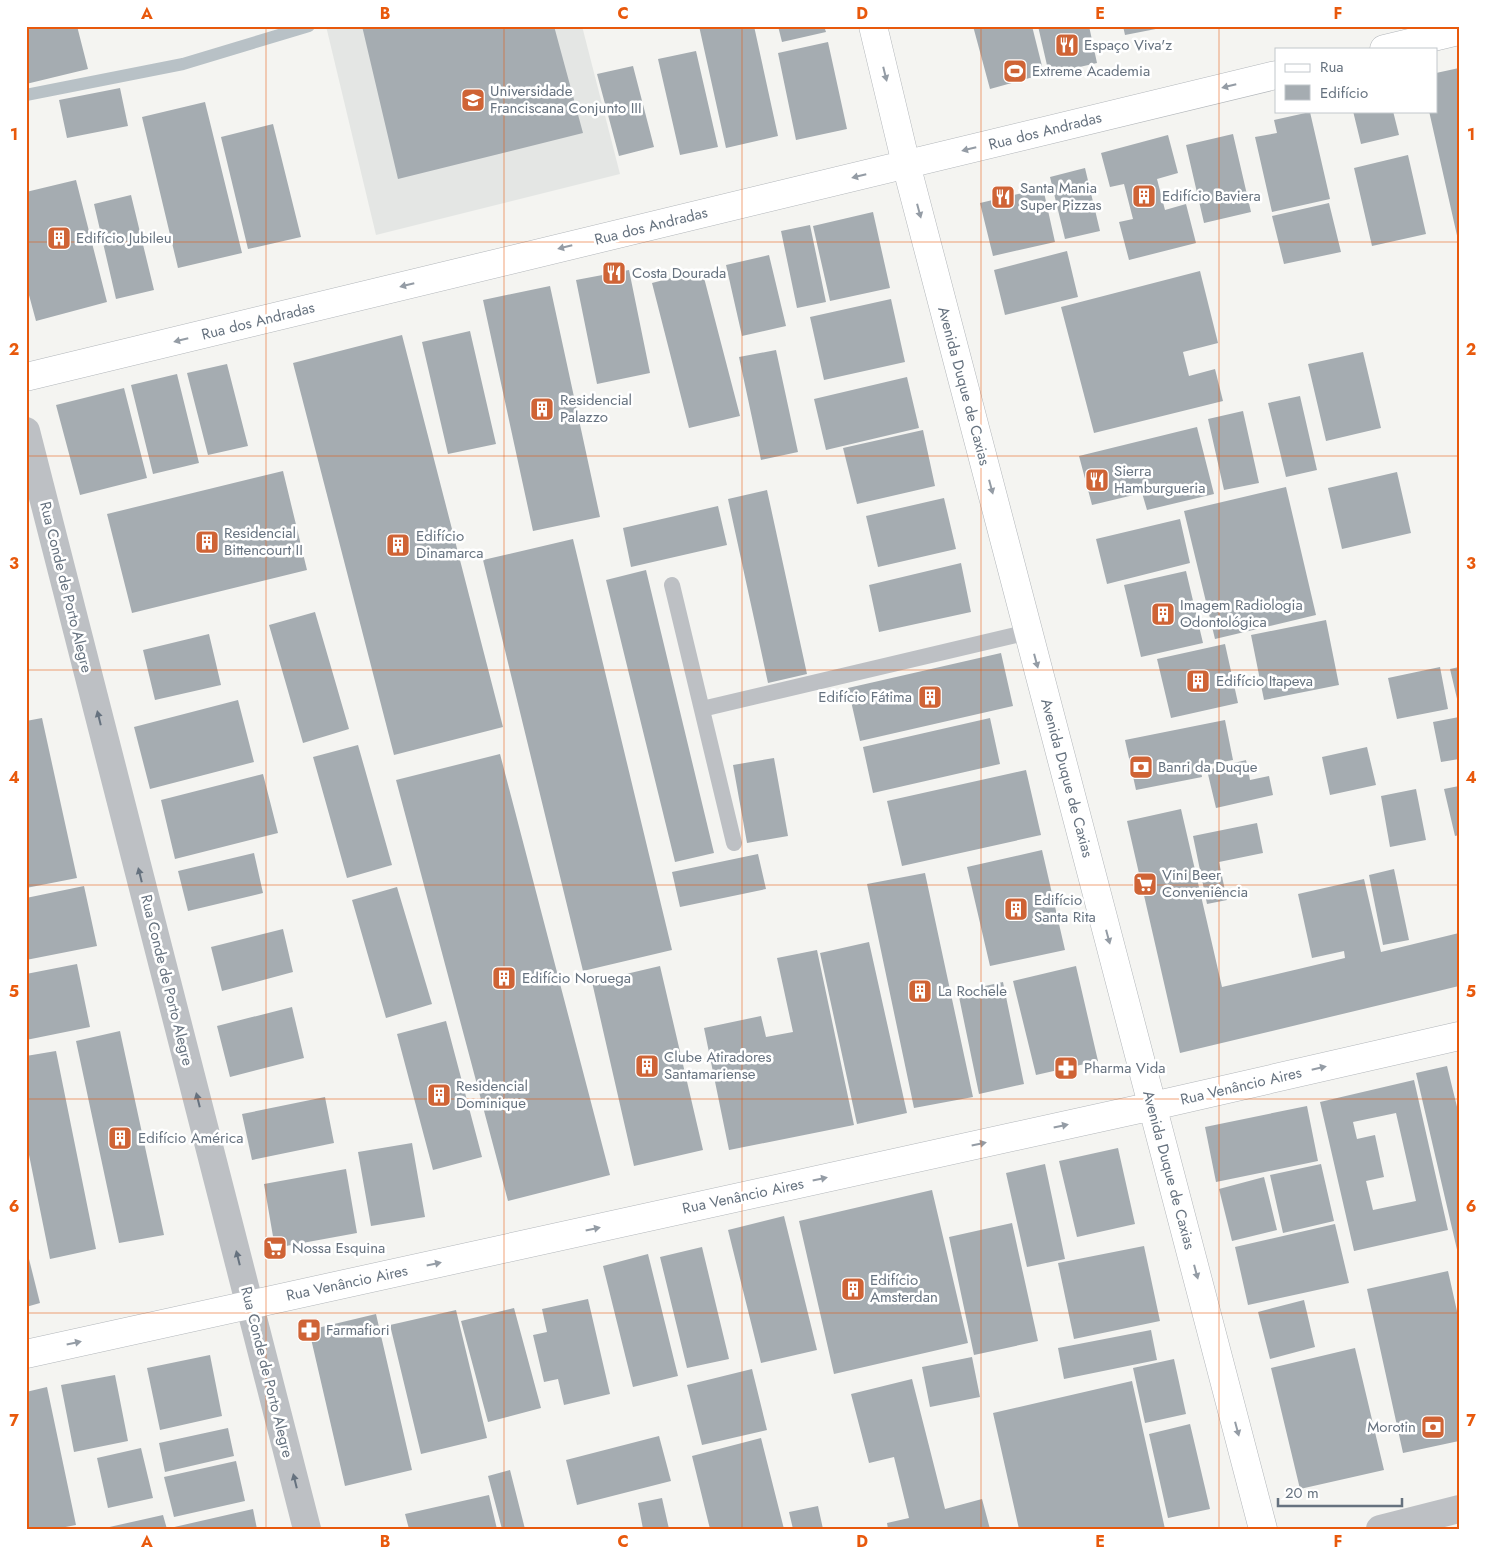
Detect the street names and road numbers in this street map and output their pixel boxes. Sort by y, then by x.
street label: Rua dos Andradas [986,106,1104,156]
street label: Rua dos Andradas [592,201,710,251]
street label: Rua dos Andradas [199,296,317,346]
street label: Avenida Duque de Caxias [932,304,996,468]
street label: Rua Conde de Porto Alegre [34,499,98,675]
street label: Avenida Duque de Caxias [1035,696,1099,860]
street label: Rua Conde de Porto Alegre [135,892,199,1068]
street label: Rua Venâncio Aires [1178,1061,1304,1111]
street label: Avenida Duque de Caxias [1137,1088,1201,1252]
street label: Rua Venâncio Aires [680,1172,806,1220]
street label: Rua Venâncio Aires [284,1259,410,1307]
street label: Rua Conde de Porto Alegre [235,1284,299,1460]

